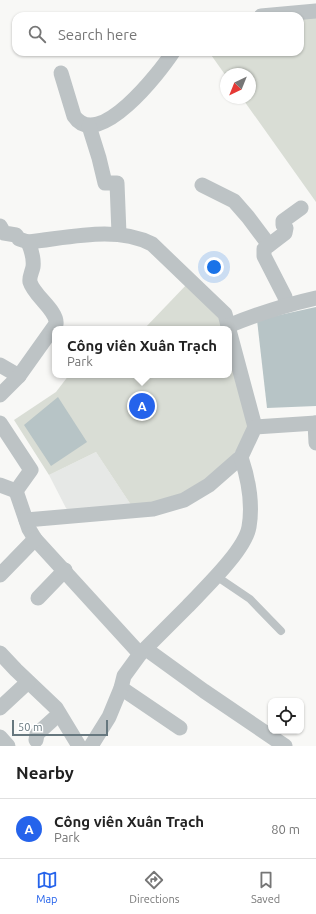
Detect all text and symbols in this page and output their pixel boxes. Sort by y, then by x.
search box [12,12,304,56]
icon: search [26,23,48,45]
text: Search here [58,26,137,43]
north arrow [220,68,256,104]
your location [204,257,224,277]
popup [52,326,232,378]
text: Công viên Xuân Trạch [67,337,217,354]
text: Park [67,354,93,368]
pin: A [129,391,155,421]
map controls [268,698,304,734]
button: locate [268,698,304,734]
scale bar [12,718,108,737]
text: 50 m [18,721,42,733]
text: Nearby [16,763,74,782]
text: Công viên Xuân Trạch [54,813,204,830]
text: A [24,822,34,836]
text: 80 m [271,822,300,836]
text: Park [54,830,80,844]
tab: Map [36,869,58,905]
tab: Directions [129,869,179,905]
tab: Saved [251,869,280,905]

